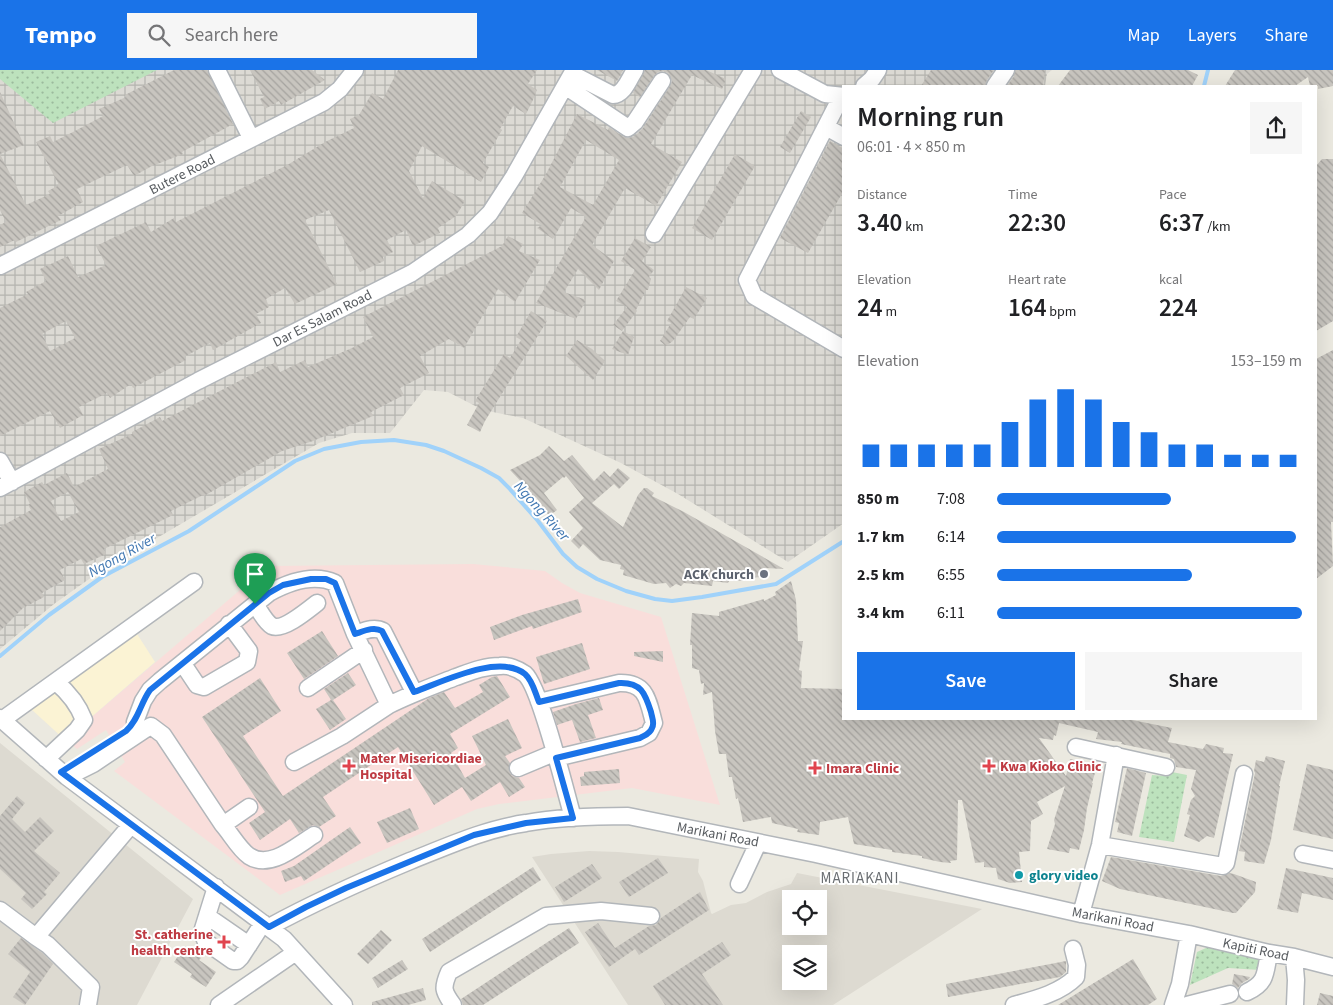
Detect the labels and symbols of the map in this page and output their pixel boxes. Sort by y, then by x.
street label: Butere Road [146,150,219,200]
street label: Dar Es Salam Road [269,285,376,353]
water label: Ngong River [509,477,575,547]
water label: Ngong River [85,528,161,583]
pin [234,553,276,604]
place label: ACK church [683,565,754,585]
marker: ACK church [758,568,770,580]
place label: Mater Misericordiae Hospital [360,749,482,785]
place label: Kwa Kioko Clinic [1000,757,1102,777]
marker: Mater Misericordiae Hospital [342,759,356,773]
place label: Imara Clinic [826,759,900,779]
marker: Kwa Kioko Clinic [982,759,996,773]
marker: Imara Clinic [808,761,822,775]
street label: Marikani Road [675,817,761,853]
place label: glory video [1029,866,1098,886]
district label: MARIAKANI [820,868,900,889]
marker: glory video [1013,869,1025,881]
street label: Marikani Road [1070,902,1156,938]
place label: St. catherine health centre [131,925,213,961]
street label: Kapiti Road [1221,933,1291,967]
marker: St. catherine health centre [217,935,231,949]

